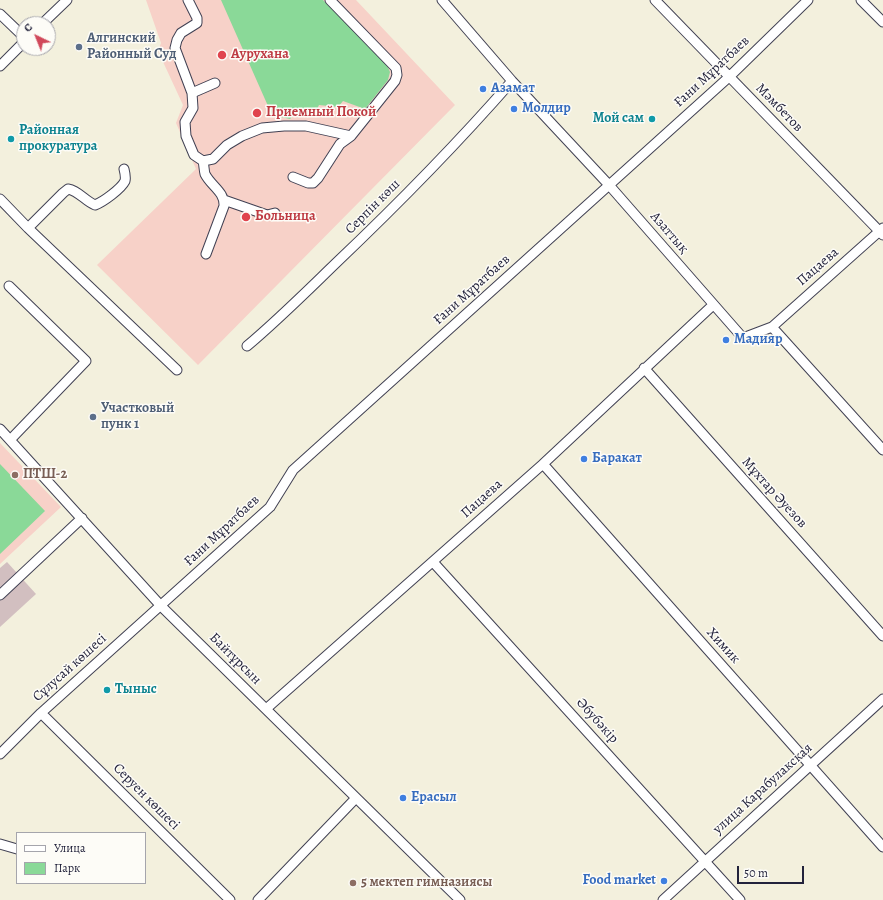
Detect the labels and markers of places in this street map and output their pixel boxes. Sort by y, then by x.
place label: Алгинский Районный Суд [87,31,176,64]
marker: Алгинский Районный Суд [74,42,84,52]
place label: Аурухана [231,47,289,63]
marker: Аурухана [216,49,228,61]
place label: Азамат [491,81,535,97]
marker: Азамат [478,84,488,94]
place label: Молдир [522,101,571,117]
marker: Молдир [509,104,519,114]
place label: Приемный Покой [266,105,376,121]
marker: Приемный Покой [251,107,263,119]
place label: Мой сам [593,111,644,127]
marker: Мой сам [647,114,657,124]
place label: Районная прокуратура [19,123,97,156]
marker: Районная прокуратура [6,134,16,144]
place label: Больница [255,209,316,225]
marker: Больница [240,211,252,223]
place label: Мадияр [734,332,782,348]
marker: Мадияр [721,335,731,345]
place label: Участковый пунк 1 [101,401,174,434]
marker: Участковый пунк 1 [88,412,98,422]
place label: Баракат [592,451,642,467]
marker: Баракат [579,454,589,464]
place label: ПТШ-2 [23,467,67,483]
marker: ПТШ-2 [10,470,20,480]
place label: Тыныс [115,682,157,698]
marker: Тыныс [102,685,112,695]
place label: Ерасыл [411,790,457,806]
marker: Ерасыл [398,793,408,803]
place label: Food market [583,873,656,889]
place label: 5 мектеп гимназиясы [361,875,492,891]
marker: Food market [659,876,669,886]
marker: 5 мектеп гимназиясы [348,878,358,888]

